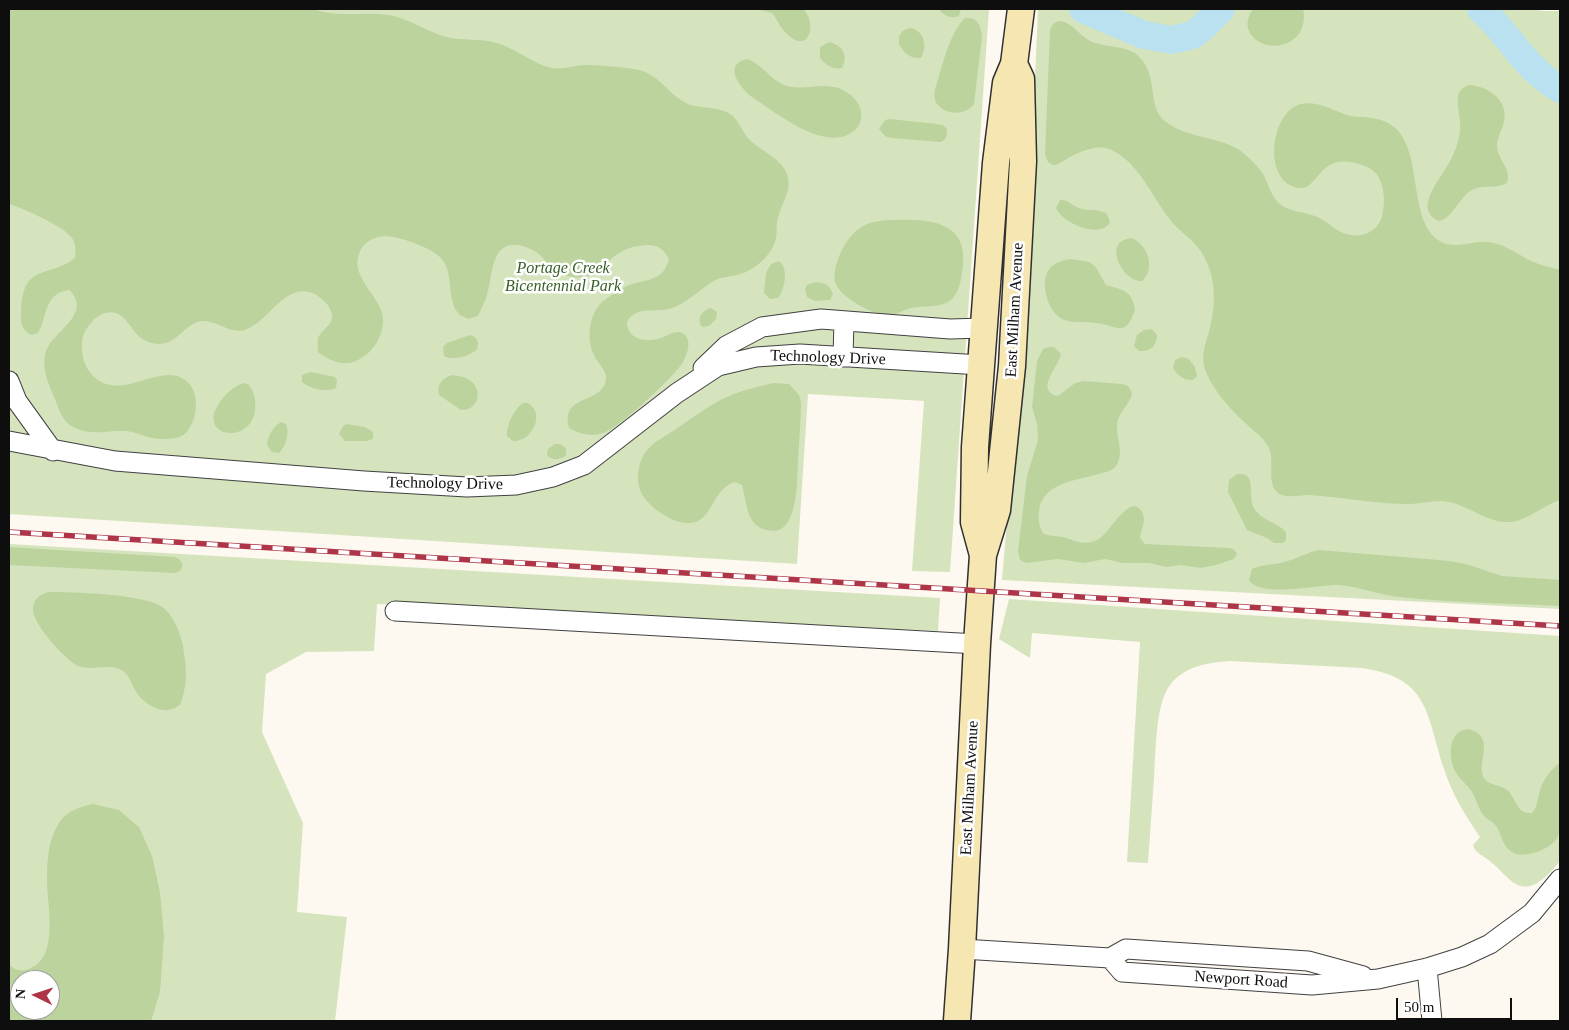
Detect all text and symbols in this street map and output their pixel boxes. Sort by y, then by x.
street label: East Milham Avenue [1002,242,1028,378]
park label: Portage Creek Bicentennial Park [505,259,621,297]
street label: Technology Drive [770,346,886,370]
street label: Technology Drive [387,473,503,495]
street label: East Milham Avenue [957,720,983,856]
street label: Newport Road [1194,967,1288,993]
north arrow [10,970,60,1020]
text: N [13,988,28,1000]
scale bar [1399,988,1515,1020]
text: 50 m [1404,999,1434,1015]

